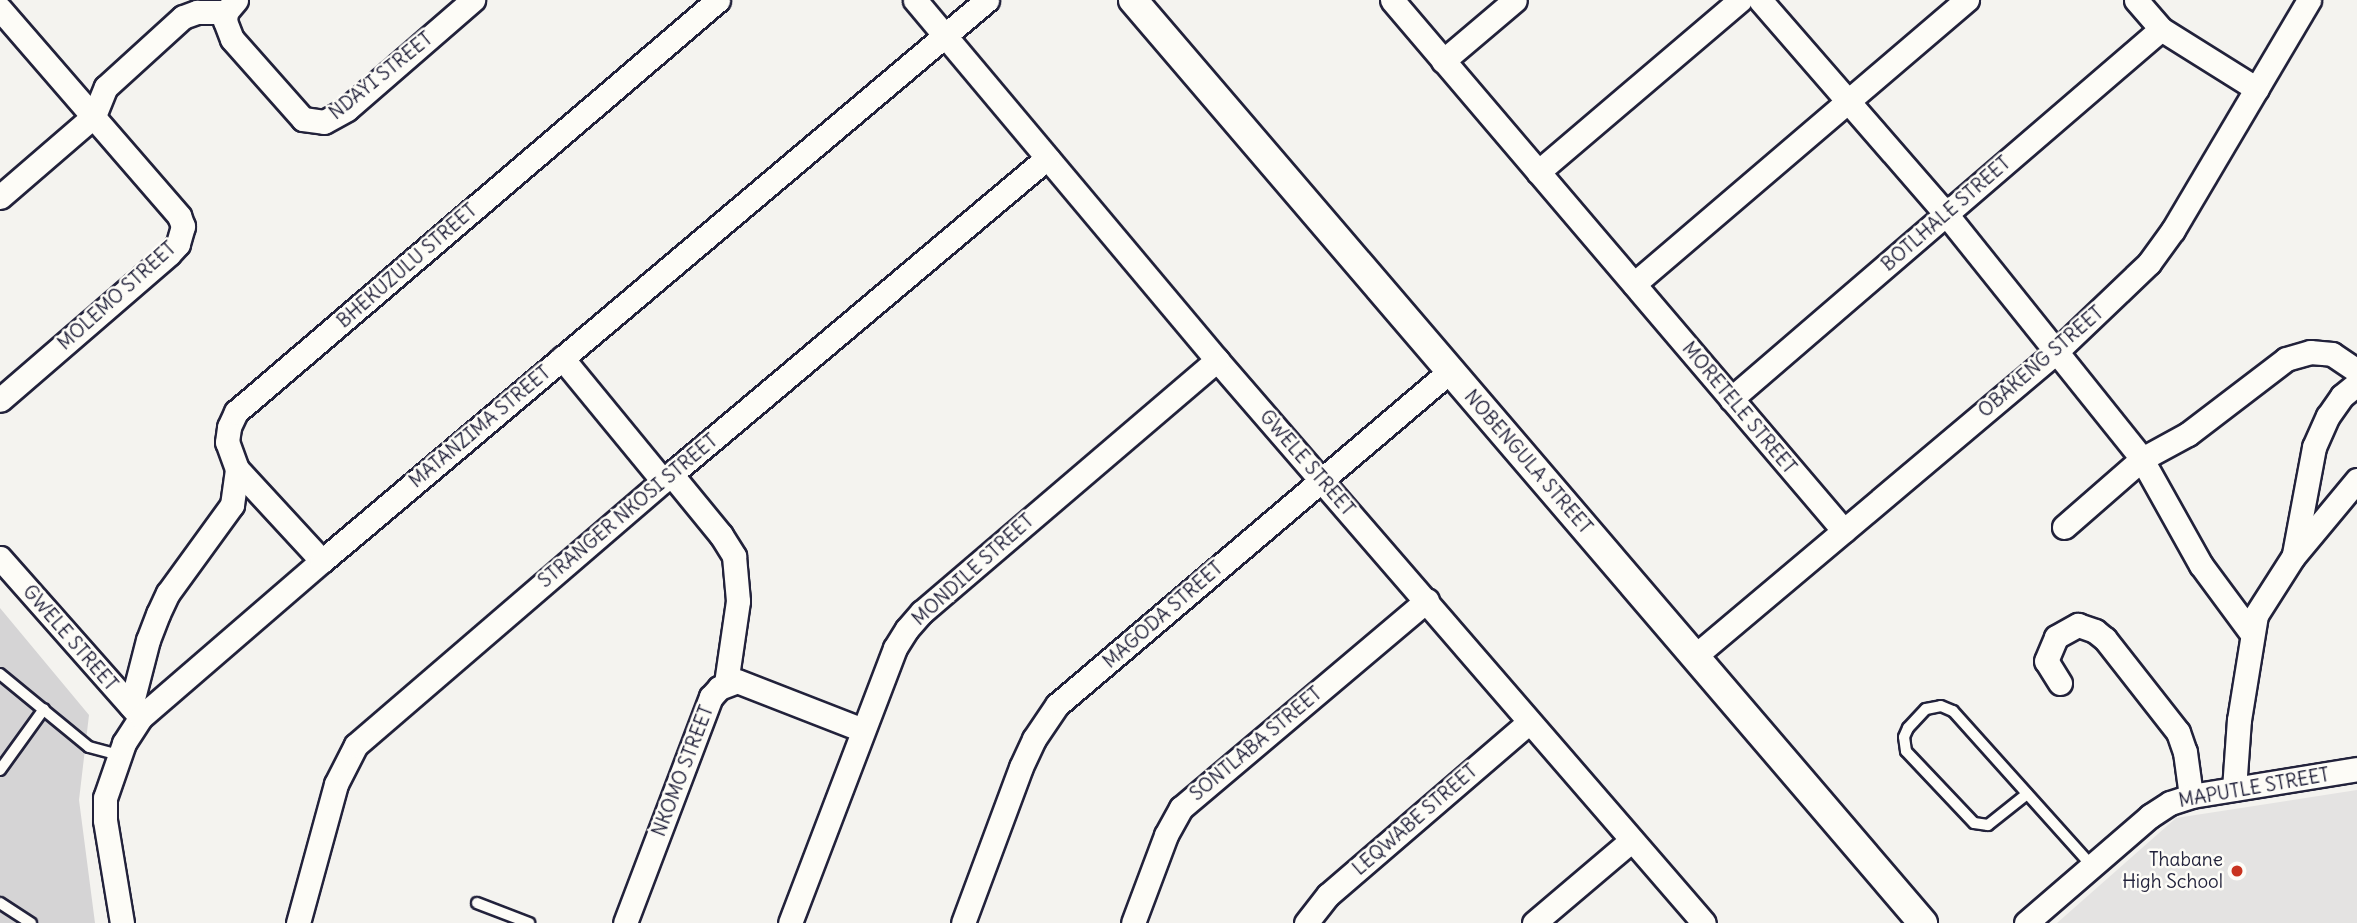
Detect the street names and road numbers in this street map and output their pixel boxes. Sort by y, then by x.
street label: NDAYI STREET [325,27,437,125]
street label: BOTLHALE STREET [1877,152,2015,276]
street label: BHEKUZULU STREET [332,199,482,333]
street label: MOLEMO STREET [53,237,181,355]
street label: OBAKENG STREET [1974,301,2108,423]
street label: MORETELE STREET [1677,337,1801,479]
street label: MATANZIMA STREET [405,361,555,493]
street label: NOBENGULA STREET [1459,385,1597,539]
street label: GWELE STREET [1255,405,1359,521]
street label: STRANGER NKOSI STREET [534,429,722,593]
street label: MONDILE STREET [908,510,1038,630]
street label: MAGODA STREET [1099,557,1227,673]
street label: GWELE STREET [18,580,122,696]
street label: SONTLABA STREET [1186,682,1326,806]
street label: NKOMO STREET [648,702,718,840]
street label: LEQWABE STREET [1348,760,1482,880]
street label: MAPUTLE STREET [2177,764,2331,812]

